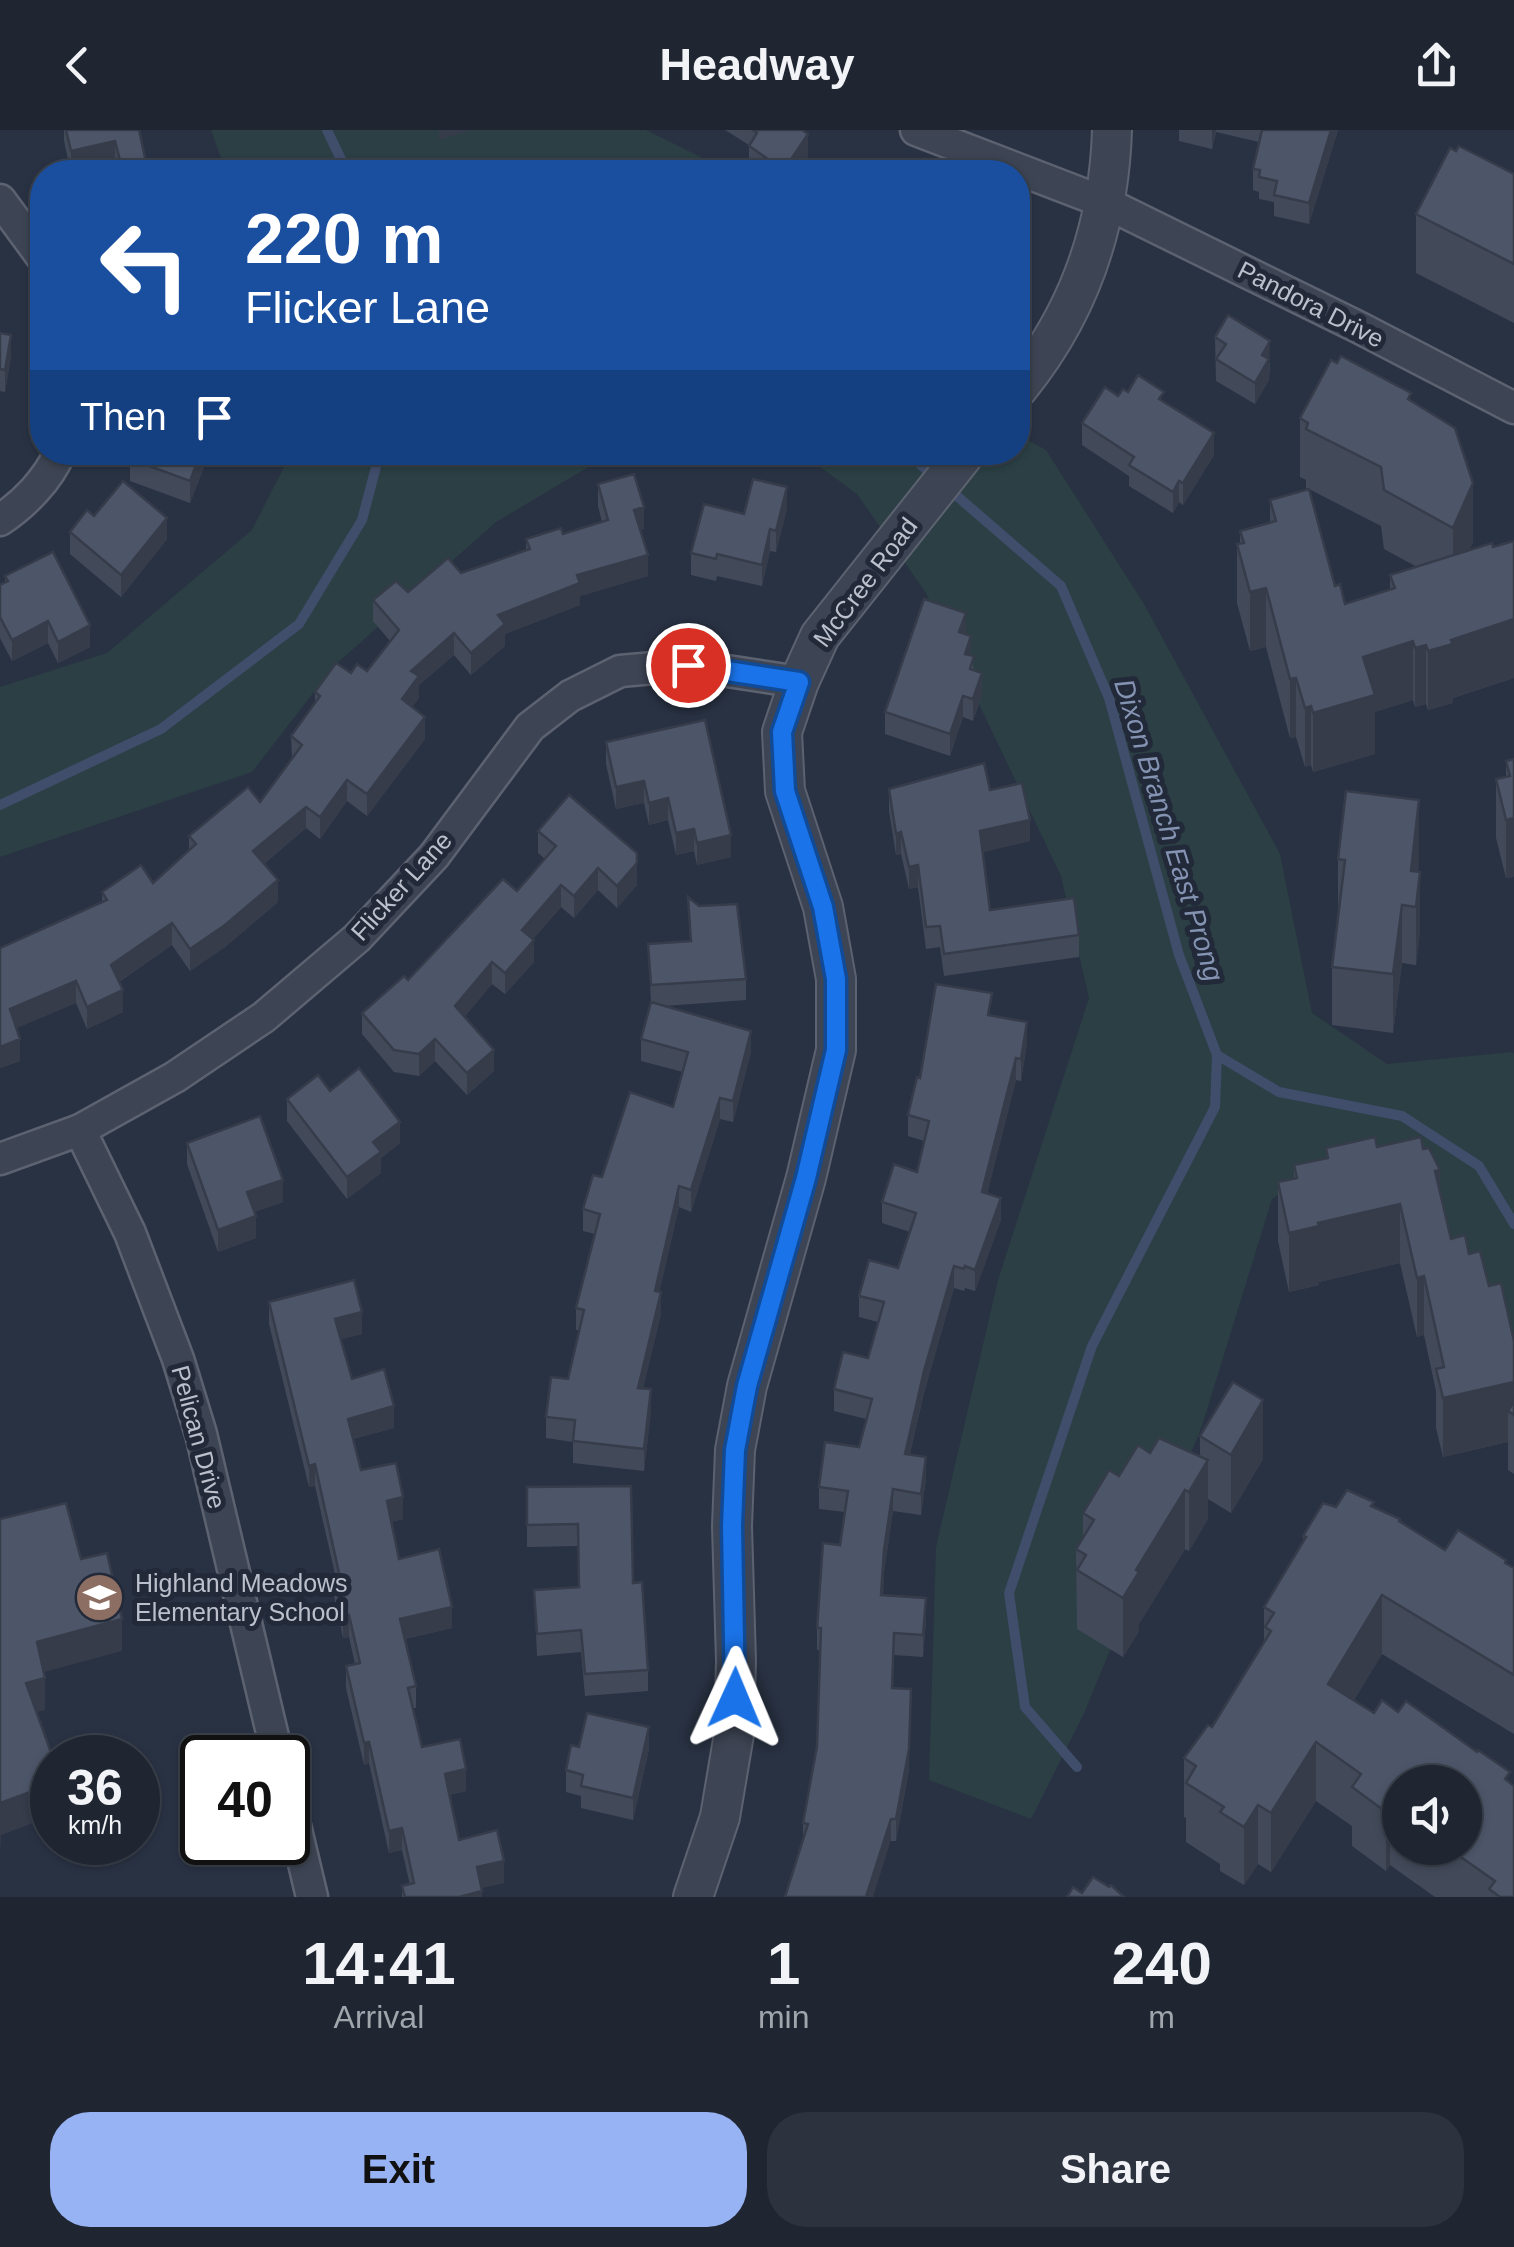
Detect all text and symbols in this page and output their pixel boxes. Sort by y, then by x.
icon: back [50,38,105,93]
icon: share [1409,38,1464,93]
text: Headway [659,39,855,90]
icon: left [80,200,210,330]
text: 220 m [245,200,443,278]
street label: Pandora Drive [1233,255,1389,353]
text: Flicker Lane [245,282,490,333]
icon: arrive [187,390,242,445]
text: Then [80,396,167,438]
street label: McCree Road [807,512,923,652]
pin [646,623,731,708]
icon: arrive [661,638,716,693]
water label: Dixon Branch East Prong [1108,675,1230,985]
street label: Flicker Lane [345,826,457,946]
street label: Pelican Drive [166,1362,232,1512]
place label: Highland Meadows Elementary School [135,1569,348,1626]
school or university icon: Highland Meadows Elementary School [74,1571,126,1623]
position arrow [683,1646,787,1750]
speed limit sign: 40 [180,1735,310,1865]
text: 36 [67,1760,123,1816]
map controls [1382,1765,1482,1865]
button: sound [1382,1765,1482,1865]
text: km/h [68,1811,122,1839]
text: 14:41 [302,1930,456,1997]
text: 1 [767,1930,800,1997]
text: 240 [1112,1930,1212,1997]
text: Arrival [334,1999,424,2035]
text: min [758,1999,809,2035]
text: m [1148,1999,1175,2035]
button: Exit [50,2112,747,2227]
button: Share [767,2112,1464,2227]

